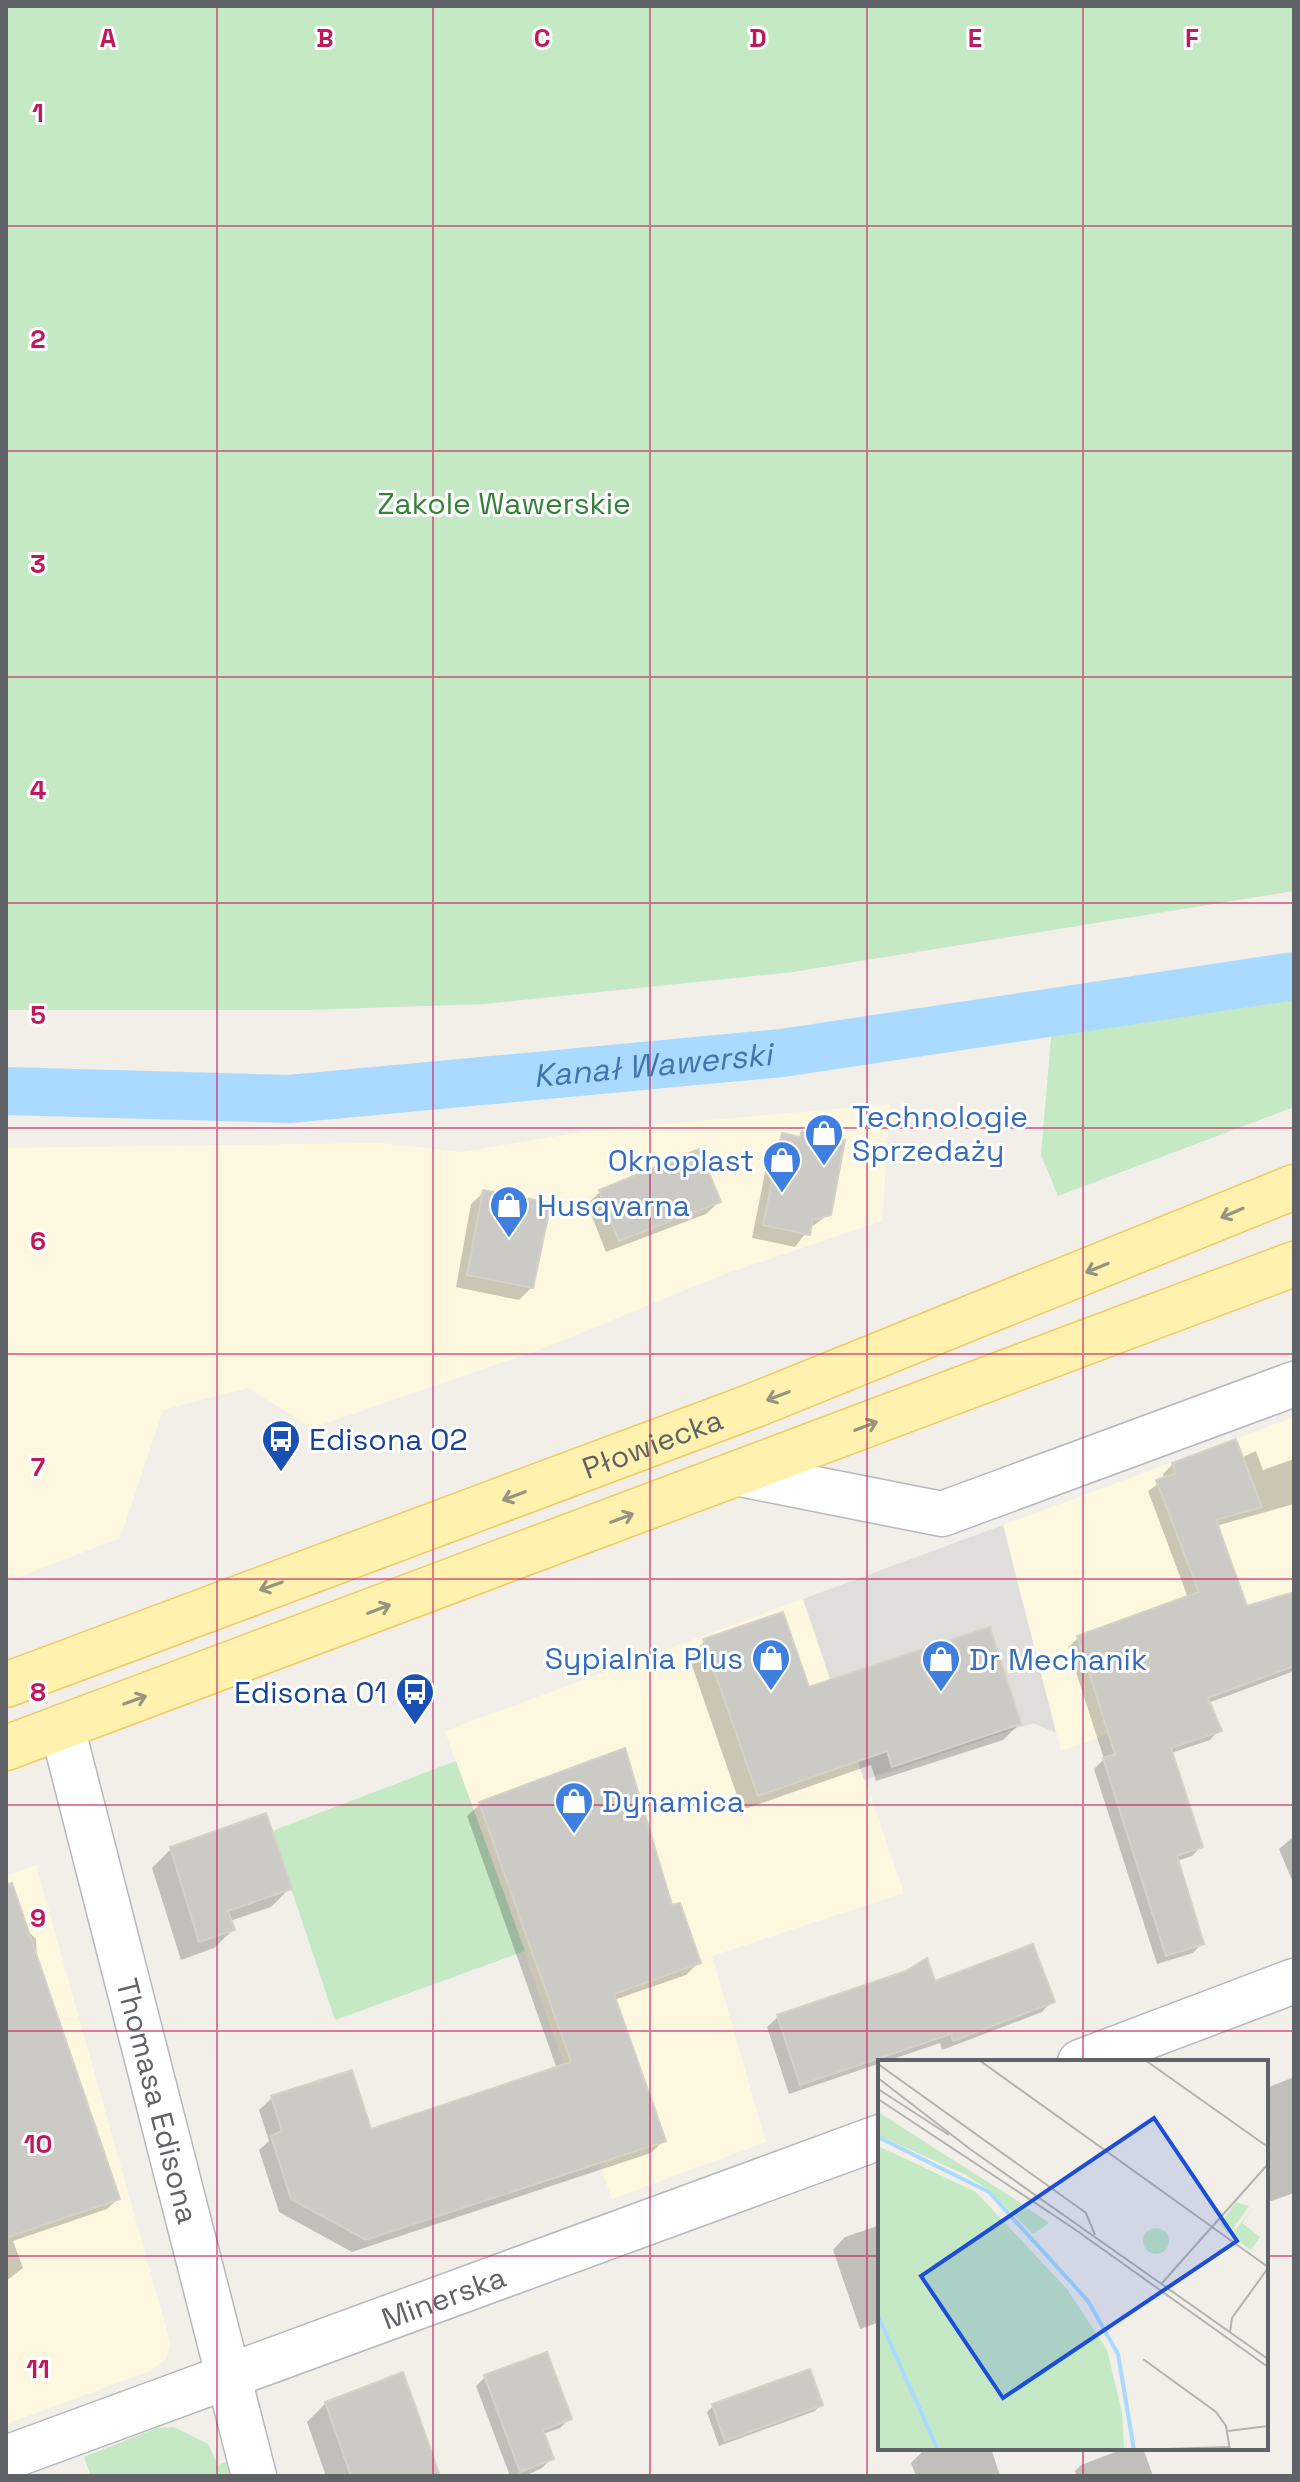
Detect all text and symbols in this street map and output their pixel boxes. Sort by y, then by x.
text: A [100,21,117,55]
text: B [316,21,334,55]
text: C [534,21,550,55]
text: D [749,21,767,55]
text: E [968,21,982,55]
text: F [1185,21,1199,55]
text: 1 [32,96,44,130]
text: 2 [30,322,46,356]
park label: Zakole Wawerskie [377,484,631,523]
text: 3 [30,547,46,581]
text: 4 [30,773,46,807]
text: 5 [30,998,46,1032]
water label: Kanał Wawerski [531,1034,777,1096]
place label: Technologie Sprzedaży [852,1097,1028,1170]
shop icon: Technologie Sprzedaży [803,1112,845,1167]
shop icon: Oknoplast [761,1139,803,1194]
place label: Oknoplast [608,1141,754,1180]
shop icon: Husqvarna [488,1184,530,1239]
place label: Husqvarna [537,1186,690,1225]
one-way arrow [1220,1207,1245,1221]
text: 6 [30,1224,46,1258]
one-way arrow [1085,1262,1110,1276]
one-way arrow [766,1390,791,1404]
street label: Płowiecka [577,1399,728,1487]
bus stop icon: Edisona 02 [260,1418,302,1473]
one-way arrow [853,1418,878,1433]
place label: Edisona 02 [309,1420,468,1459]
text: 7 [31,1450,45,1484]
one-way arrow [502,1489,527,1504]
one-way arrow [610,1510,634,1524]
one-way arrow [259,1580,284,1595]
one-way arrow [366,1601,391,1615]
shop icon: Sypialnia Plus [750,1637,792,1692]
shop icon: Dr Mechanik [920,1638,962,1693]
place label: Sypialnia Plus [545,1639,743,1678]
place label: Dr Mechanik [969,1640,1147,1679]
bus stop icon: Edisona 01 [394,1671,436,1726]
place label: Edisona 01 [234,1673,387,1712]
text: 8 [30,1675,46,1709]
one-way arrow [122,1691,147,1706]
shop icon: Dynamica [553,1780,595,1835]
place label: Dynamica [602,1782,744,1821]
text: 9 [30,1901,46,1935]
street label: Thomasa Edisona [108,1974,208,2228]
inset map [878,2060,1268,2450]
text: 10 [24,2127,52,2161]
street label: Minerska [376,2257,511,2338]
text: 11 [26,2352,50,2386]

